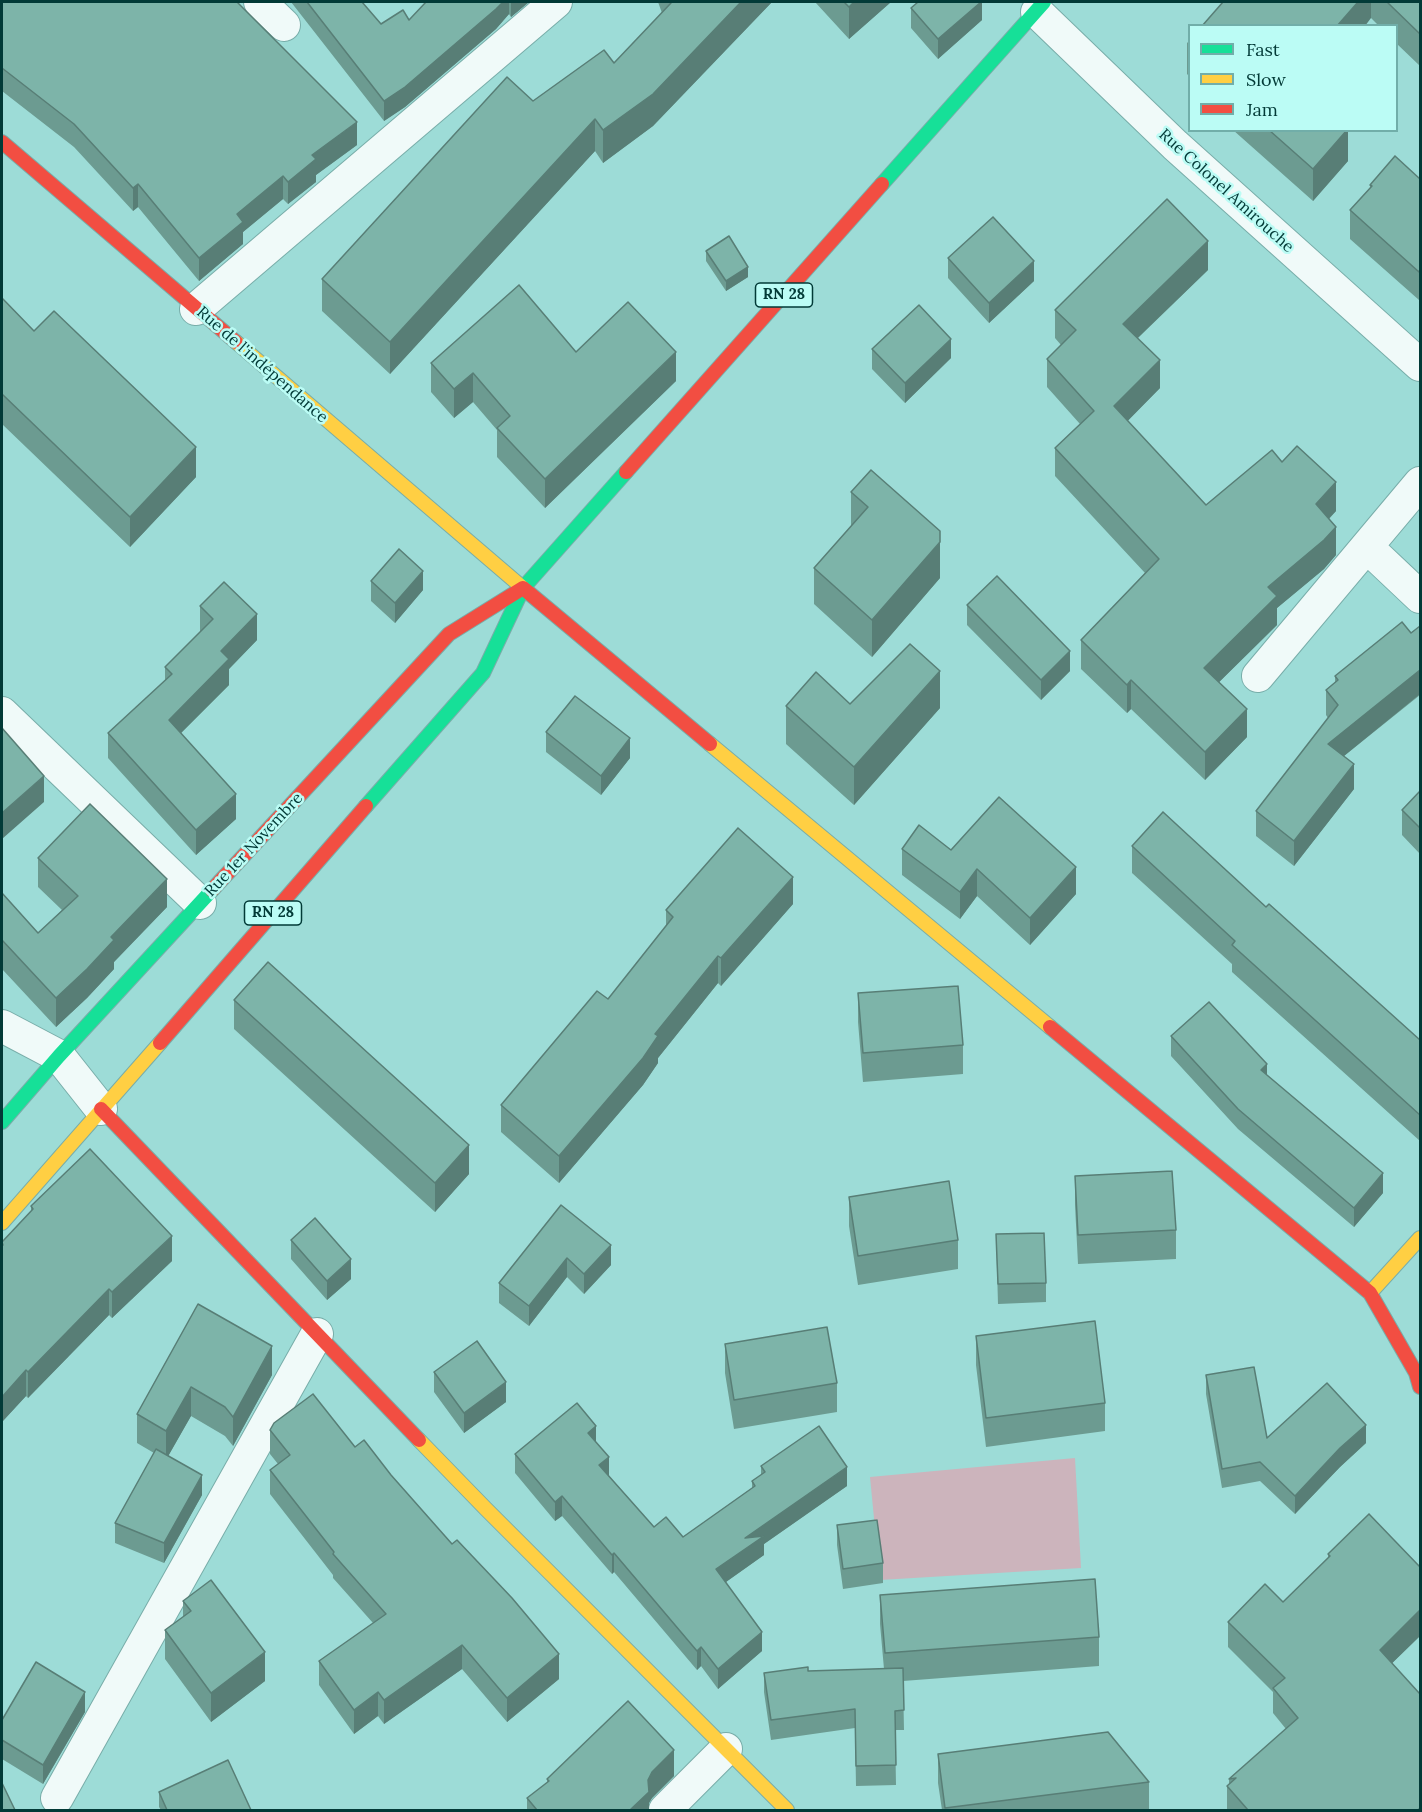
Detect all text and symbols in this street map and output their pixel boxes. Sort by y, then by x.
legend [1188,24,1398,132]
text: Fast [1246,38,1280,61]
text: Slow [1246,68,1286,91]
text: Jam [1246,98,1278,121]
street label: Rue Colonel Amirouche [1155,125,1297,257]
road number: RN 28 [756,283,812,307]
street label: Rue de l'indépendance [192,303,332,427]
street label: Rue 1er Novembre [201,789,307,901]
road number: RN 28 [244,901,302,925]

